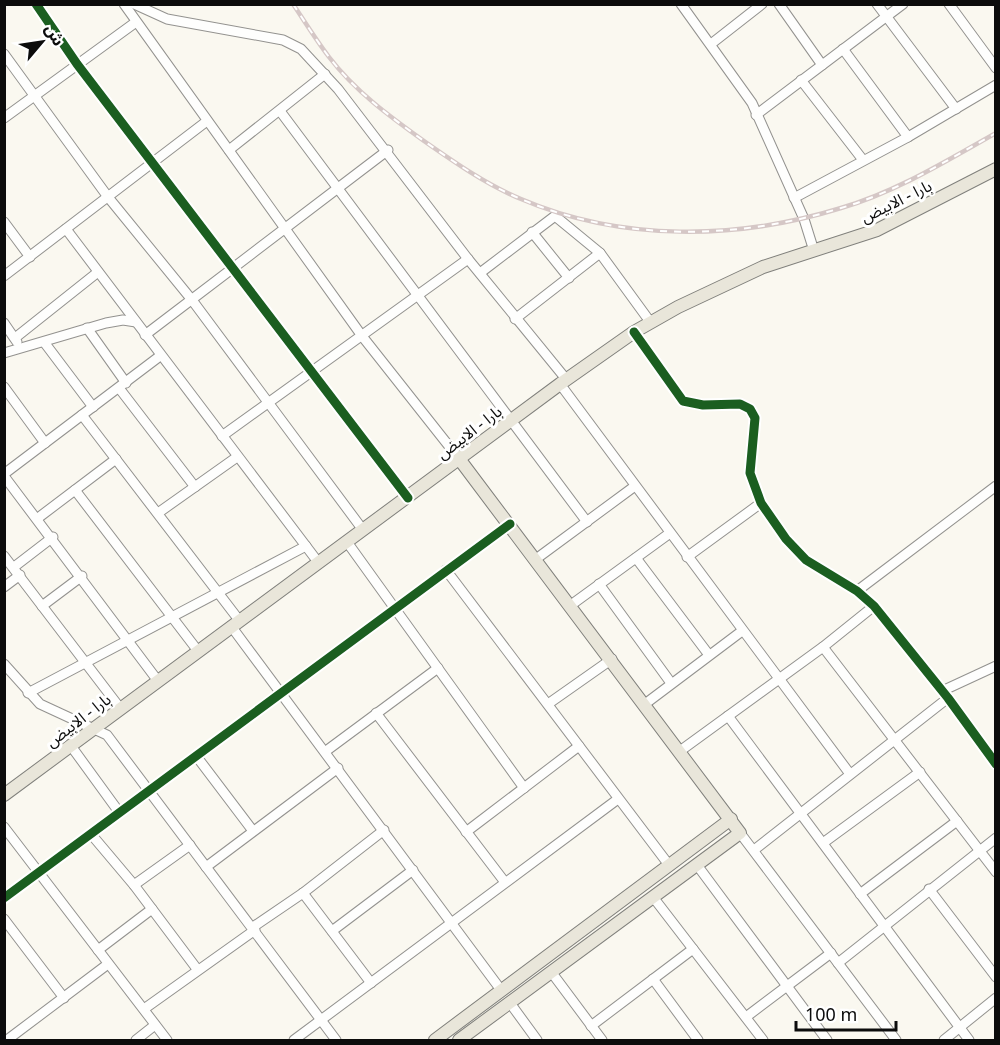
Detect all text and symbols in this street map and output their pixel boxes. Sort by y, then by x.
north arrow [12,12,72,72]
text: ش [34,17,74,53]
street label: بارا - الابيض [854,170,938,234]
street label: بارا - الابيض [429,396,510,469]
street label: بارا - الابيض [38,684,119,757]
scale bar [796,994,896,1032]
text: 100 m [805,996,857,1034]

